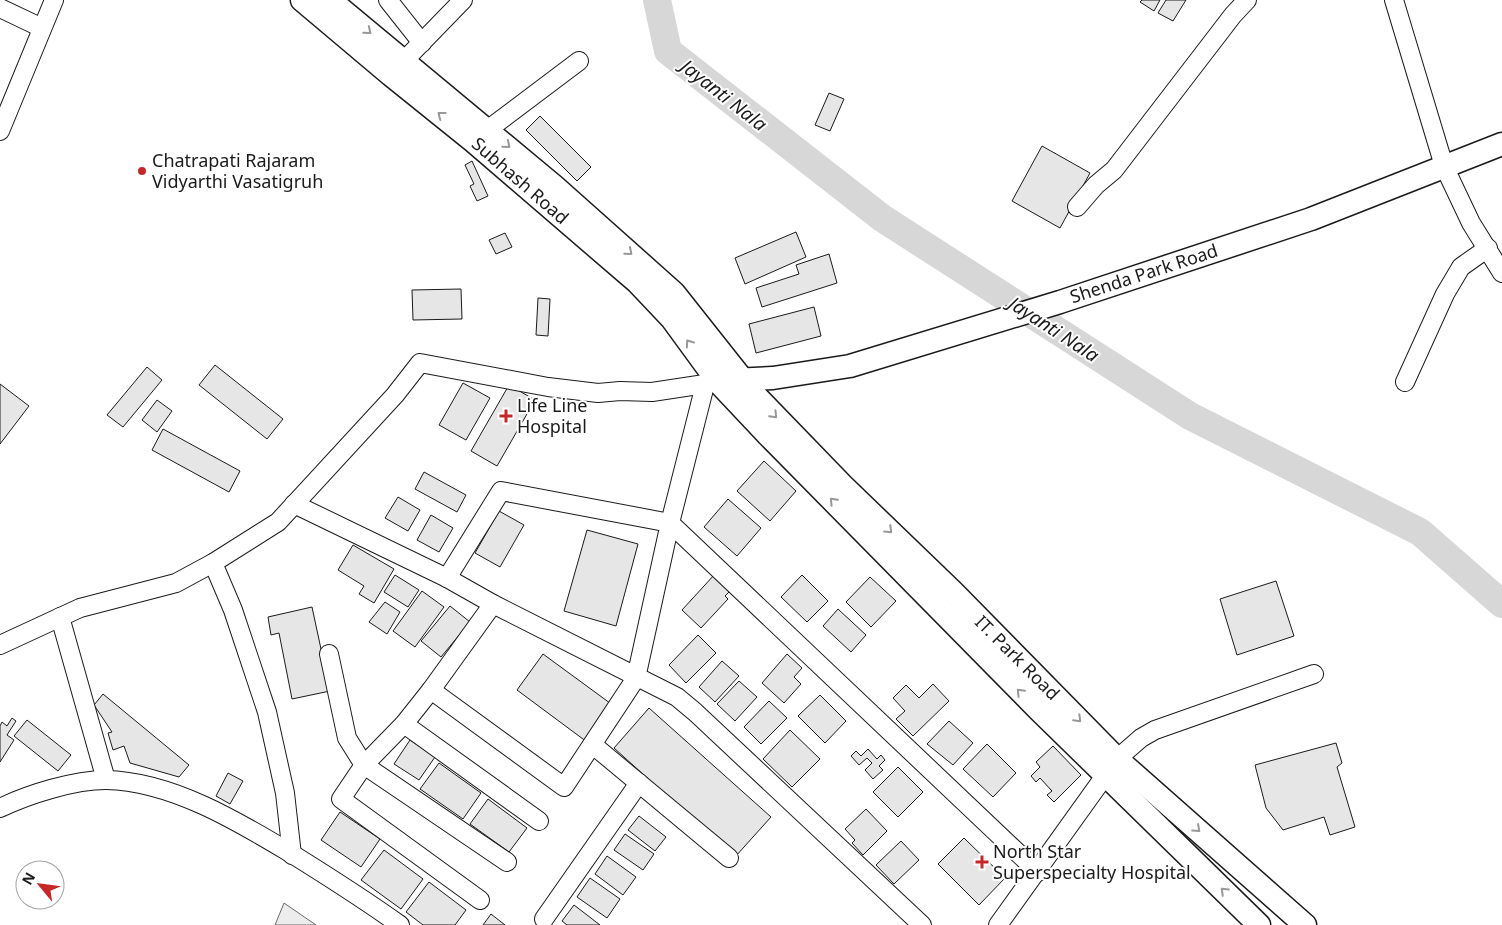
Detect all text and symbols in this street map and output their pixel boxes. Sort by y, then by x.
one-way arrow [362,25,371,33]
water label: Jayanti Nala [673,51,773,137]
one-way arrow [438,113,447,121]
street label: Subhash Road [467,132,574,229]
one-way arrow [501,140,510,149]
place label: Chatrapati Rajaram Vidyarthi Vasatigruh [152,148,323,193]
marker: Chatrapati Rajaram Vidyarthi Vasatigruh [136,165,148,177]
street label: Shenda Park Road [1067,238,1221,308]
one-way arrow [624,246,633,255]
water label: Jayanti Nala [1001,288,1104,368]
one-way arrow [686,339,695,349]
place label: Life Line Hospital [517,393,587,438]
marker: Life Line Hospital [499,409,513,423]
one-way arrow [768,409,777,418]
one-way arrow [830,498,839,507]
one-way arrow [883,524,892,533]
street label: IT. Park Road [970,610,1065,705]
one-way arrow [1017,688,1026,697]
one-way arrow [1072,713,1081,722]
one-way arrow [1191,824,1200,832]
place label: North Star Superspecialty Hospital [993,839,1191,884]
marker: North Star Superspecialty Hospital [975,855,989,869]
north arrow [15,860,65,910]
text: N [17,869,39,888]
one-way arrow [1221,888,1230,897]

